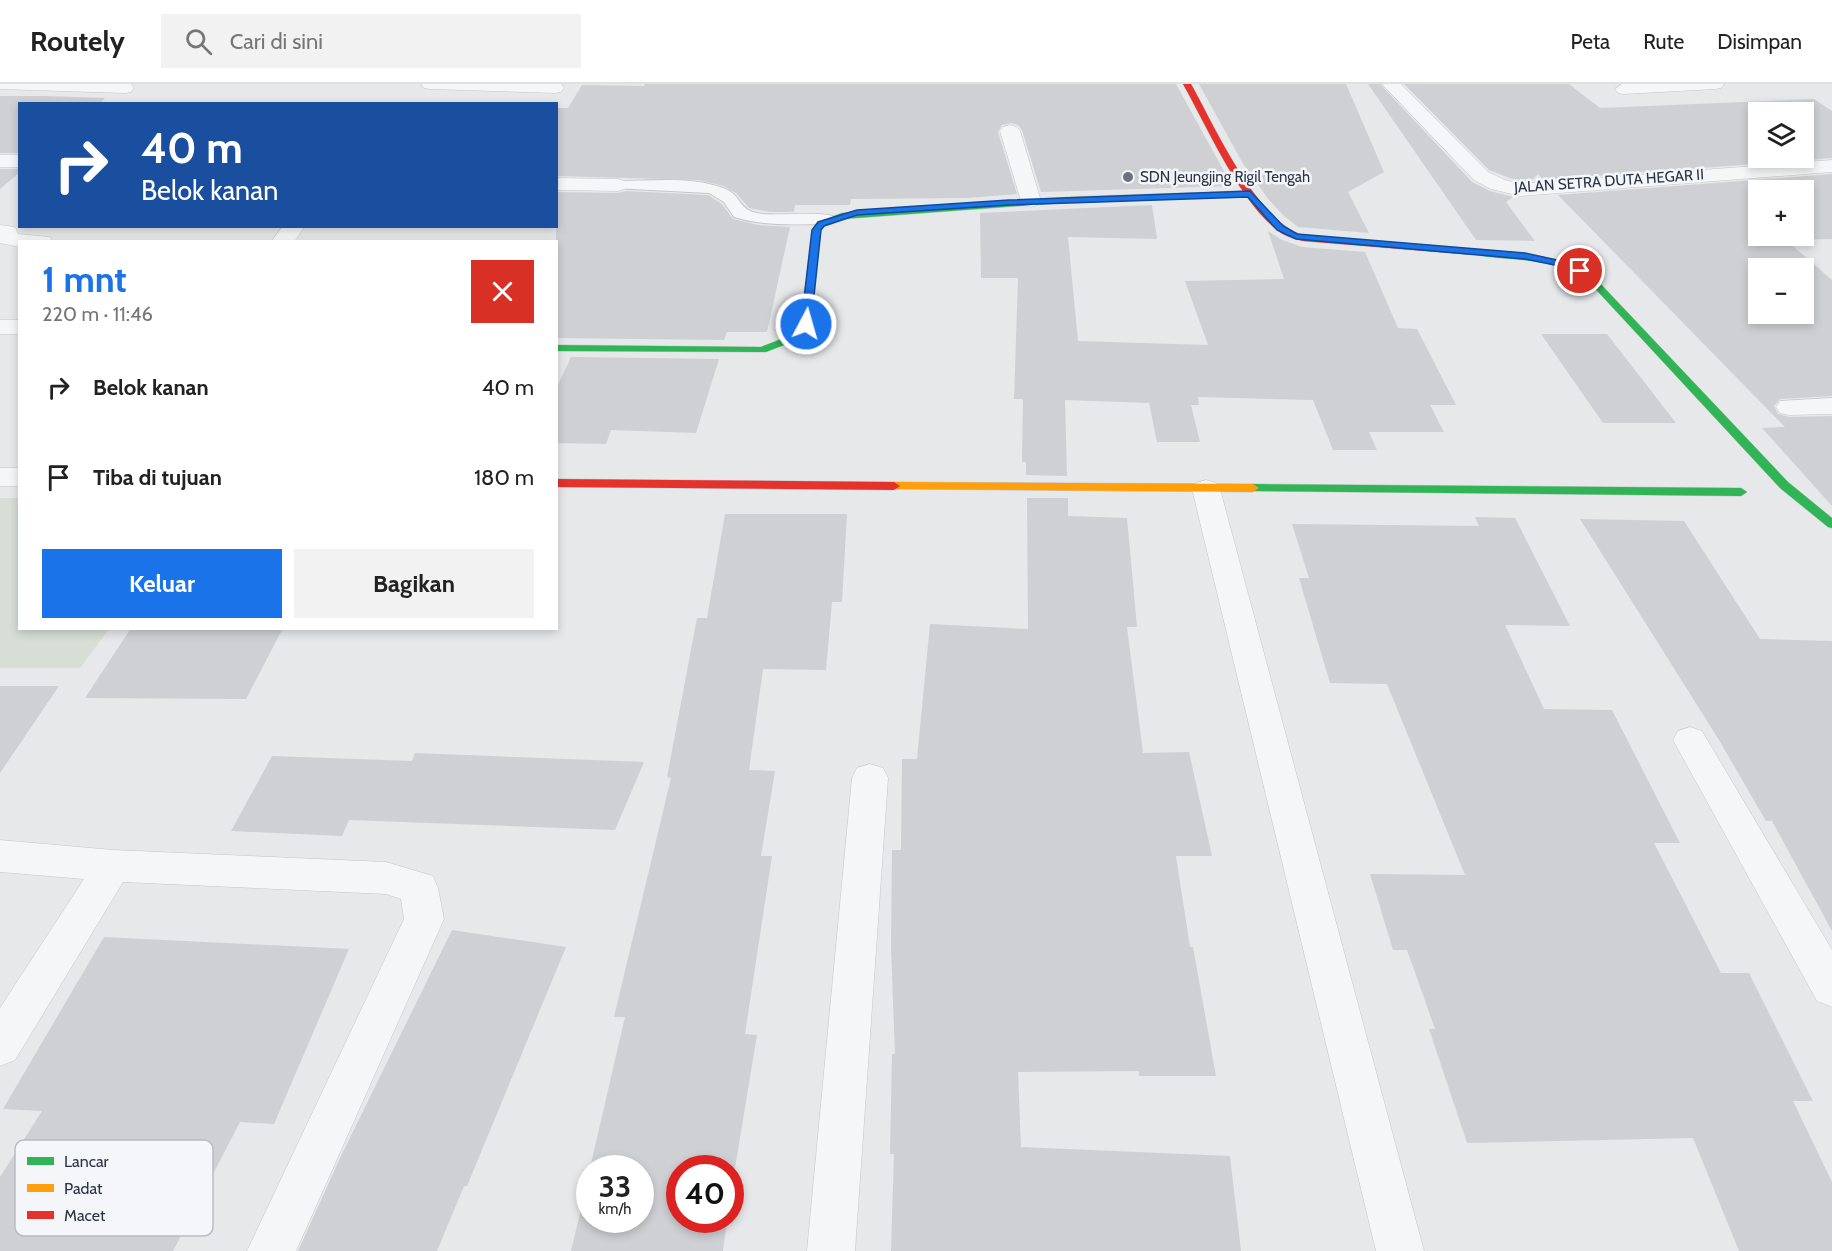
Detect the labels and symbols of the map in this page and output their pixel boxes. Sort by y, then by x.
street label: JALAN SETRA DUTA HEGAR II [1513,165,1704,197]
place label: SDN Jeungjing Rigil Tengah [1140,168,1310,186]
marker: SDN Jeungjing Rigil Tengah [1121,170,1135,184]
pin [1554,245,1605,296]
position arrow [774,292,838,356]
legend [15,1140,213,1236]
text: Lancar [64,1152,110,1171]
speed limit sign: 40 [666,1155,744,1233]
text: Padat [64,1179,103,1198]
text: Macet [64,1206,106,1225]

